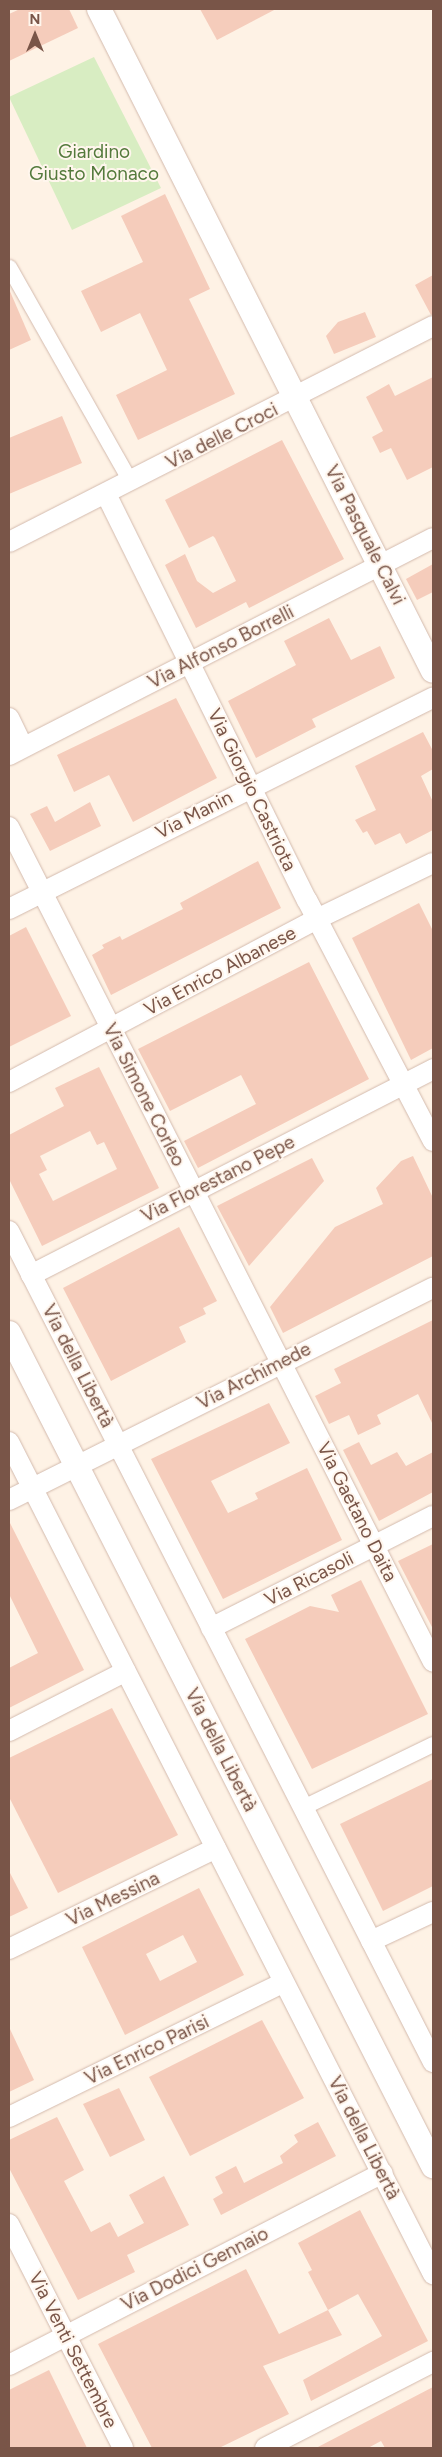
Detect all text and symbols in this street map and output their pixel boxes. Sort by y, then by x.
north arrow [10,10,60,60]
text: N [30,11,40,28]
park label: Giardino Giusto Monaco [29,141,159,185]
street label: Via delle Croci [162,398,282,474]
street label: Via Pasquale Calvi [320,461,410,609]
street label: Via Alfonso Borrelli [144,600,298,694]
street label: Via Giorgio Castriota [203,705,301,875]
street label: Via Manin [152,786,236,844]
street label: Via Enrico Albanese [140,921,300,1021]
street label: Via Simone Corleo [98,1020,190,1170]
street label: Via Florestano Pepe [138,1130,298,1228]
street label: Via della Libertà [37,1301,119,1431]
street label: Via Archimede [193,1338,315,1414]
street label: Via Gaetano Daita [312,1438,402,1586]
street label: Via Ricasoli [261,1547,357,1611]
street label: Via della Libertà [180,1685,262,1815]
street label: Via Messina [63,1867,163,1931]
street label: Via Enrico Parisi [81,2010,213,2090]
street label: Via della Libertà [323,2073,405,2203]
street label: Via Dodici Gennaio [118,2222,272,2316]
street label: Via Venti Settembre [24,2268,122,2432]

